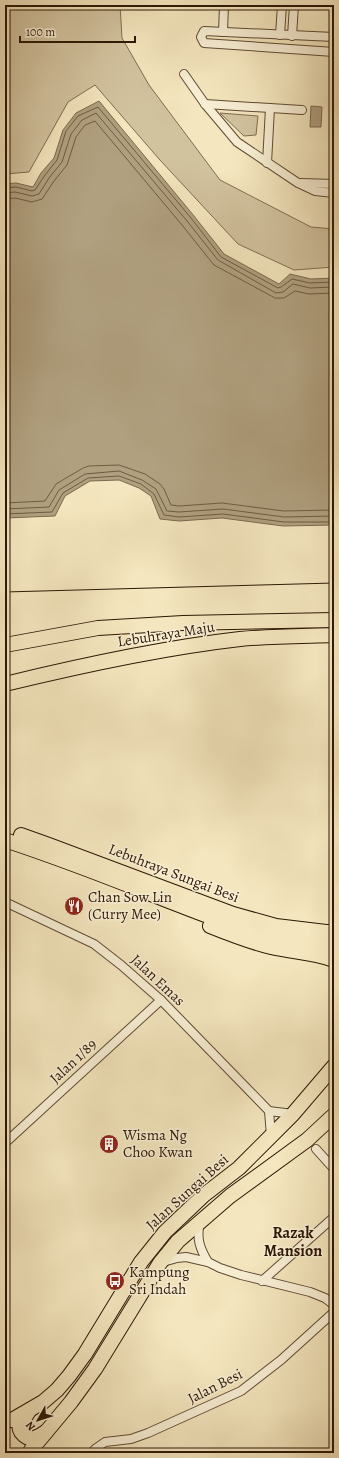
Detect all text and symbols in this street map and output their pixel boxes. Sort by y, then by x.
scale bar [20,18,135,44]
text: 100 m [26,24,55,40]
street label: Lebuhraya Maju [116,616,217,652]
street label: Lebuhraya Sungai Besi [106,839,242,907]
place label: Chan Sow Lin (Curry Mee) [88,887,172,924]
restaurant icon: Chan Sow Lin (Curry Mee) [63,895,85,917]
street label: Jalan Emas [127,950,189,1010]
street label: Jalan 1/89 [45,1034,101,1088]
place label: Wisma Ng Choo Kwan [122,1125,193,1162]
building icon: Wisma Ng Choo Kwan [98,1133,120,1155]
street label: Jalan Sungai Besi [141,1149,233,1235]
district label: Razak Mansion [264,1222,322,1262]
place label: Kampung Sri Indah [129,1262,190,1299]
bus stop icon: Kampung Sri Indah [104,1270,126,1292]
street label: Jalan Besi [184,1364,246,1408]
north arrow [18,1400,58,1440]
text: N [22,1418,39,1434]

